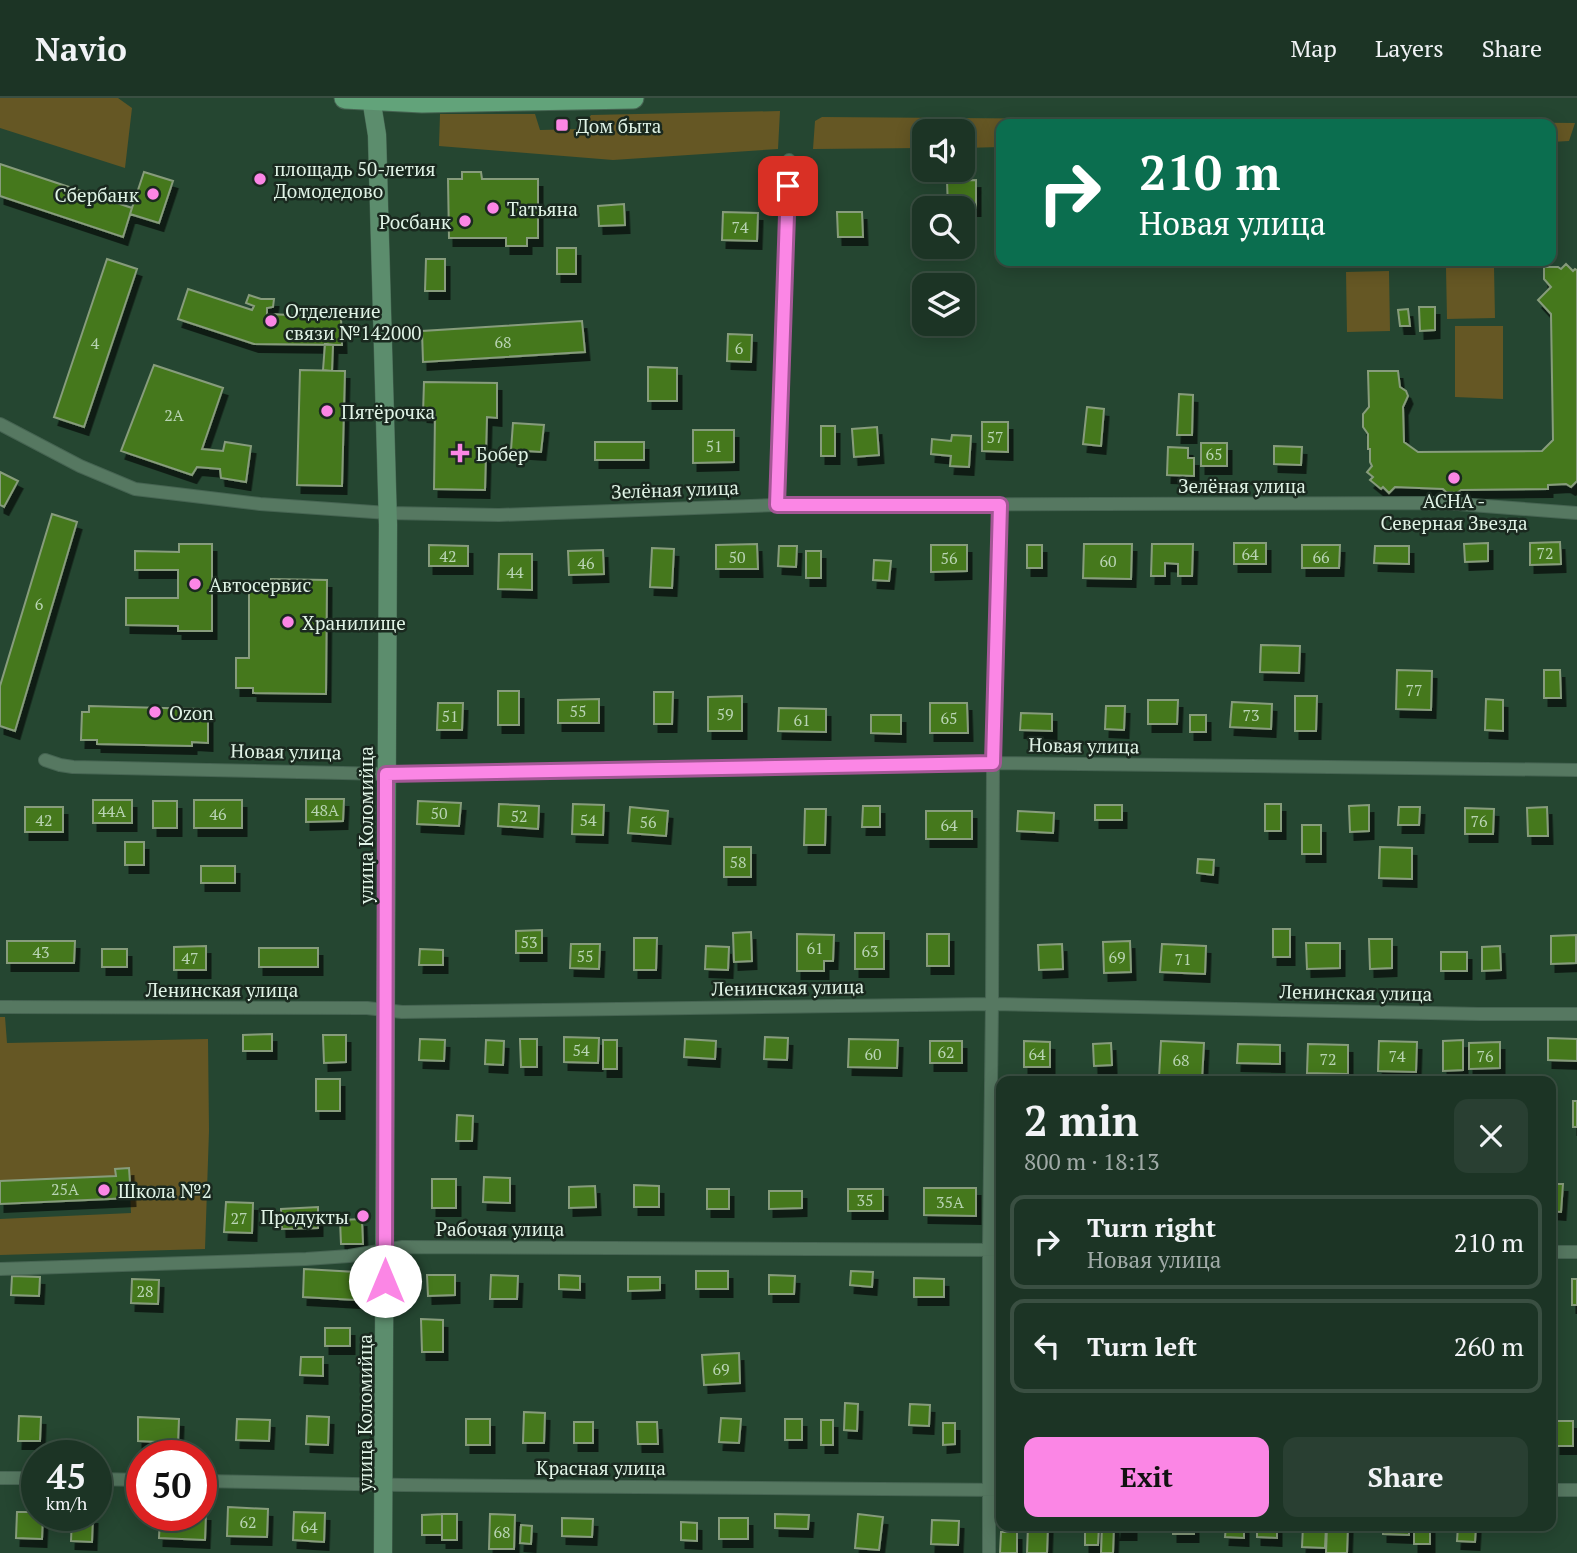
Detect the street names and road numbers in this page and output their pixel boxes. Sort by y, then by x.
street label: Зелёная улица [1178,473,1306,498]
street label: Зелёная улица [611,474,740,504]
street label: Новая улица [1028,732,1140,758]
street label: Новая улица [230,738,342,764]
street label: улица Коломийца [353,746,378,905]
street label: Ленинская улица [710,973,865,1001]
street label: Ленинская улица [145,977,299,1002]
street label: Ленинская улица [1278,978,1433,1006]
street label: Рабочая улица [436,1216,565,1241]
street label: улица Коломийца [352,1334,377,1493]
street label: Красная улица [536,1455,666,1480]

